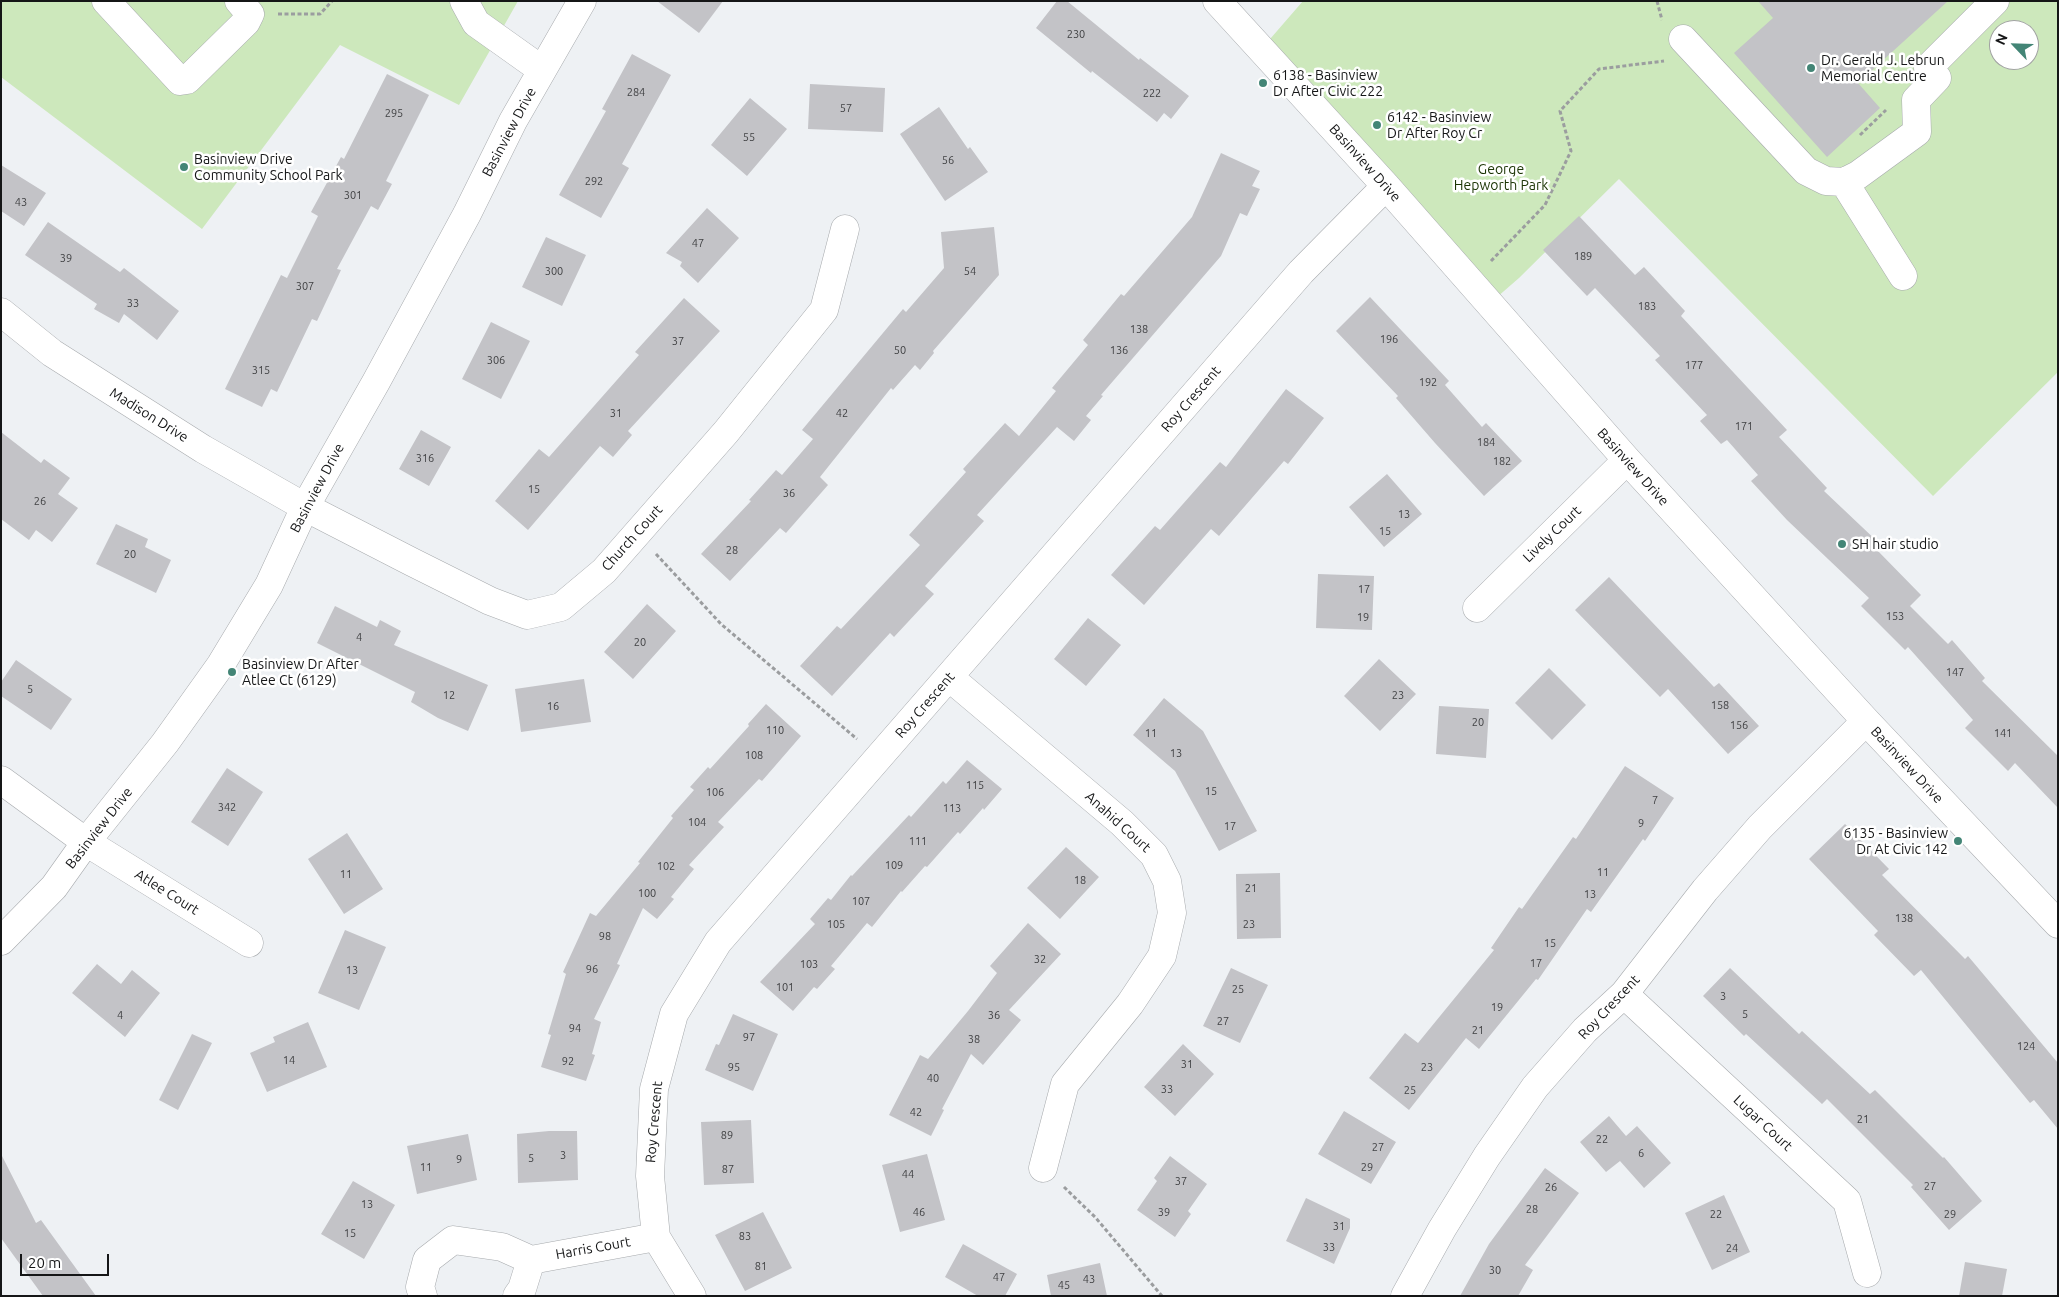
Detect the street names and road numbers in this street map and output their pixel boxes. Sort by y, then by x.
street label: Basinview Drive [478,85,540,179]
street label: Basinview Drive [1326,121,1404,205]
street label: Roy Crescent [1158,362,1224,436]
street label: Madison Drive [107,384,191,446]
street label: Basinview Drive [1594,425,1672,509]
street label: Basinview Drive [286,441,348,535]
street label: Church Court [598,501,666,575]
street label: Lively Court [1519,502,1585,566]
street label: Roy Crescent [892,668,958,742]
street label: Basinview Drive [1867,723,1947,807]
street label: Basinview Drive [62,784,136,872]
street label: Anahid Court [1082,788,1154,856]
street label: Atlee Court [132,866,202,918]
street label: Roy Crescent [1575,971,1643,1043]
street label: Roy Crescent [642,1080,666,1164]
street label: Lugar Court [1730,1091,1796,1155]
street label: Harris Court [554,1233,632,1263]

